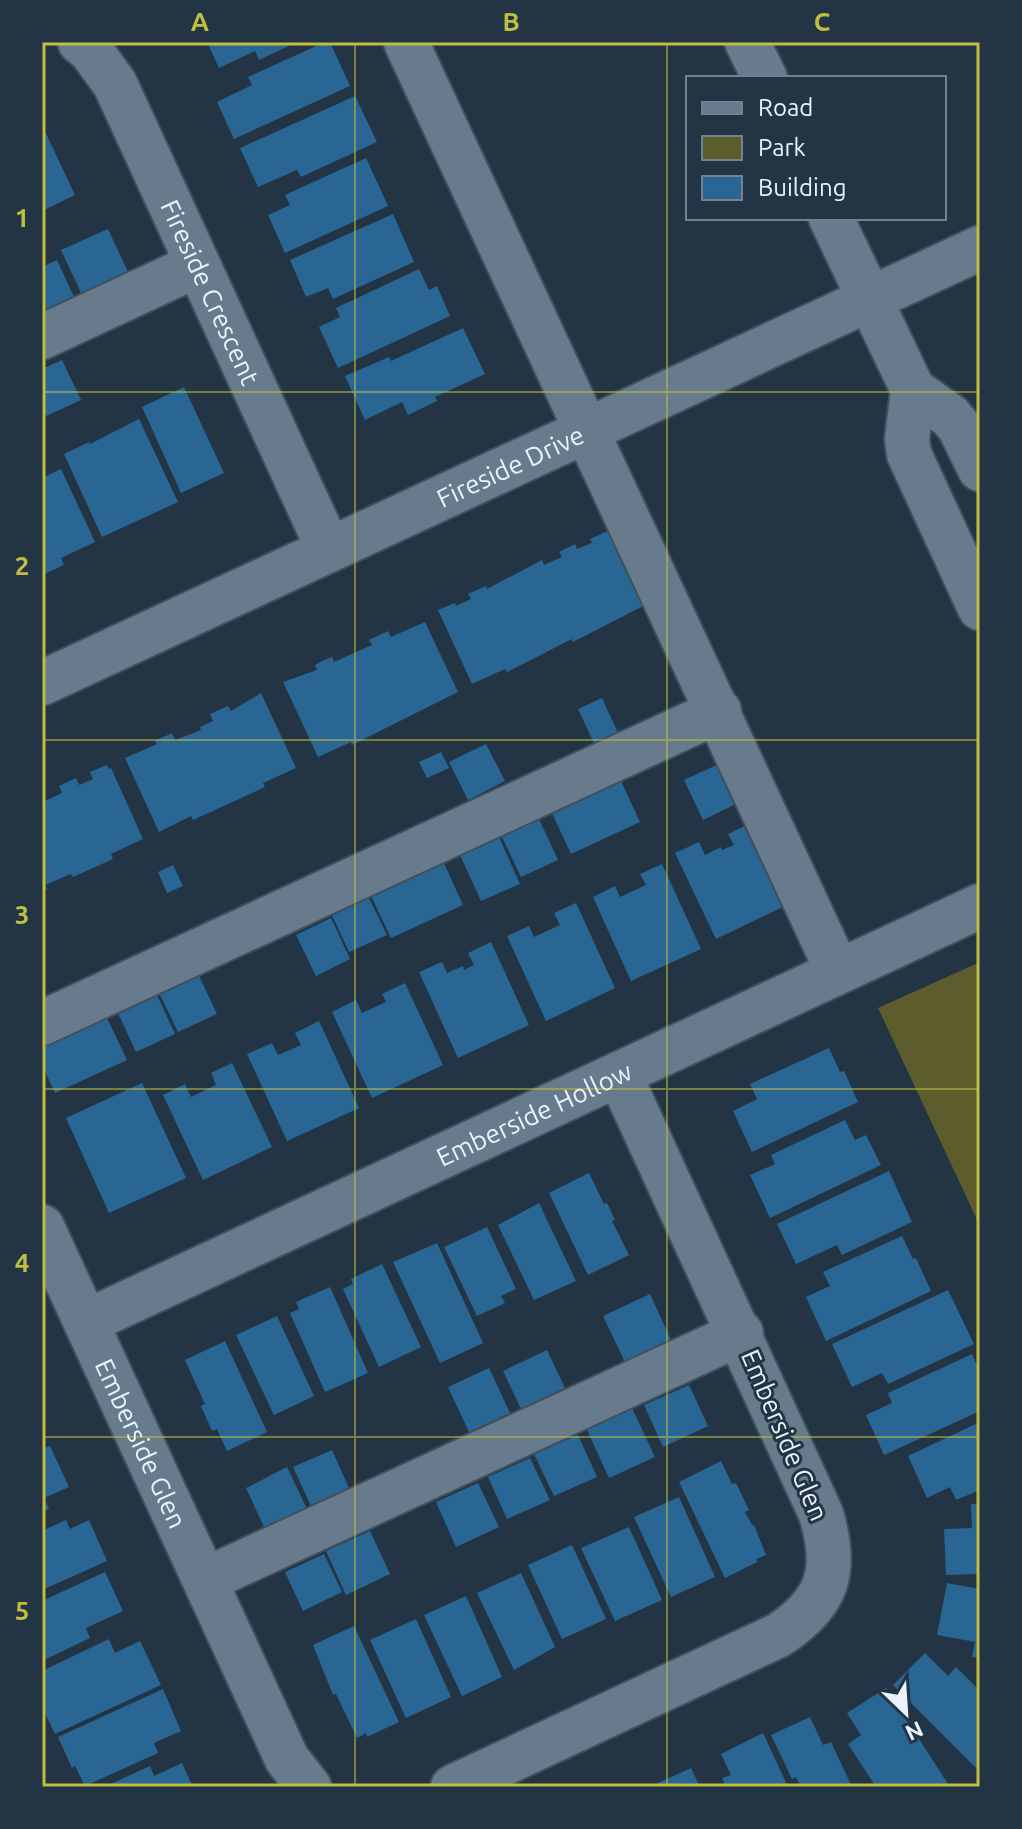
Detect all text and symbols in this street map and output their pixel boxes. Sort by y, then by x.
text: A [191,7,210,36]
text: B [502,7,520,36]
text: C [814,7,831,36]
legend [686,76,946,220]
text: Road [758,94,813,121]
text: Park [758,134,806,161]
text: Building [758,174,846,201]
street label: Fireside Crescent [156,195,266,389]
text: 1 [15,203,29,232]
street label: Fireside Drive [432,419,588,512]
text: 2 [15,551,29,580]
text: 3 [15,900,29,929]
street label: Emberside Hollow [432,1056,636,1171]
text: 4 [15,1248,29,1277]
street label: Emberside Glen [736,1345,834,1525]
street label: Emberside Glen [90,1354,193,1532]
text: 5 [15,1596,29,1625]
north arrow [866,1673,946,1753]
text: N [902,1717,927,1746]

